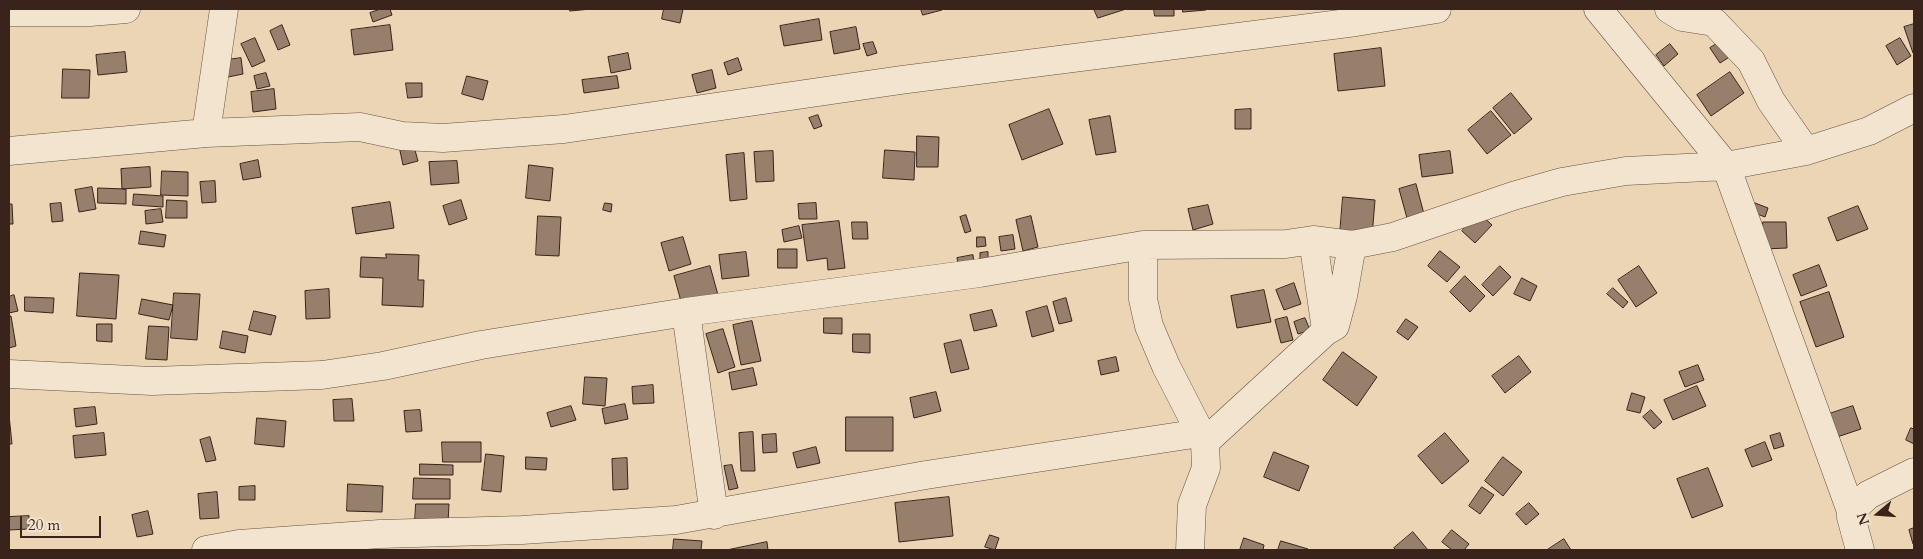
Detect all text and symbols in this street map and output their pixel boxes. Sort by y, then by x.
north arrow [1853,489,1903,539]
scale bar [22,506,104,538]
text: N [1852,510,1874,528]
text: 20 m [28,515,60,535]

